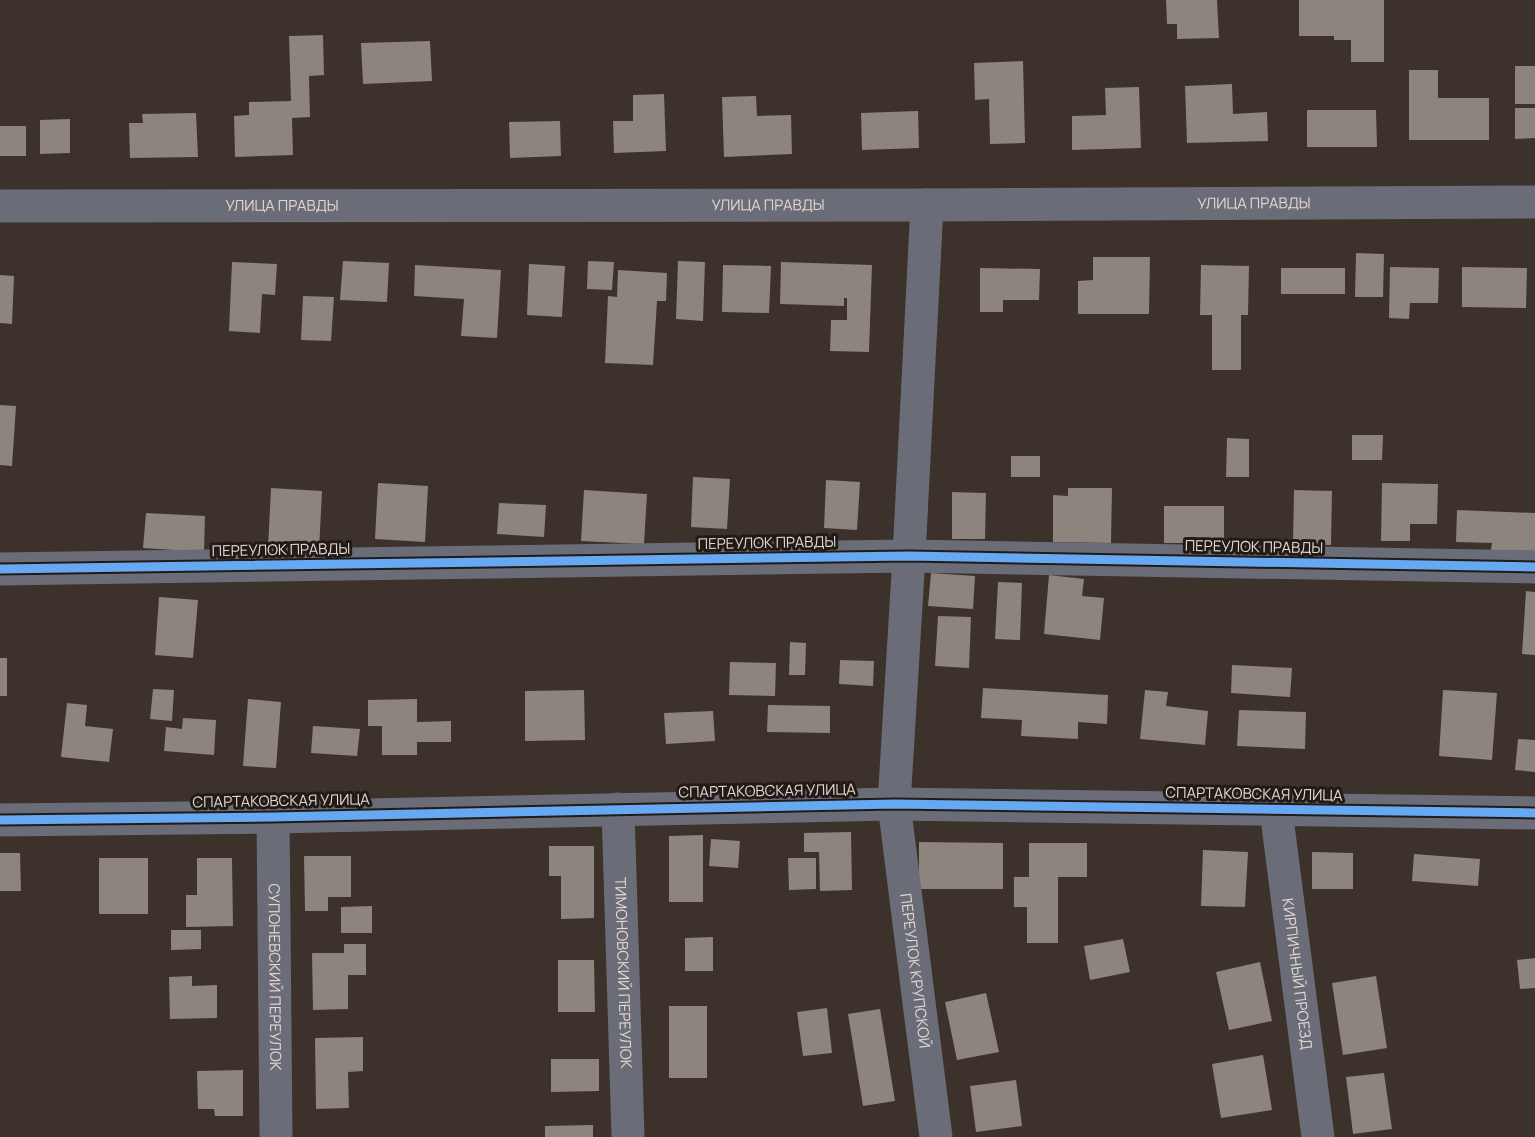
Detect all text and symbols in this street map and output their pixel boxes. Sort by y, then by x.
street label: УЛИЦА ПРАВДЫ [1197,192,1311,214]
street label: УЛИЦА ПРАВДЫ [711,194,825,215]
street label: УЛИЦА ПРАВДЫ [225,195,339,216]
street label: ПЕРЕУЛОК ПРАВДЫ [698,531,836,554]
street label: ПЕРЕУЛОК ПРАВДЫ [1185,535,1323,558]
street label: ПЕРЕУЛОК ПРАВДЫ [212,538,350,561]
street label: СПАРТАКОВСКАЯ УЛИЦА [678,778,856,803]
street label: СПАРТАКОВСКАЯ УЛИЦА [1165,781,1343,806]
street label: СПАРТАКОВСКАЯ УЛИЦА [192,788,370,813]
street label: ТИМОНОВСКИЙ ПЕРЕУЛОК [610,877,637,1069]
street label: СУПОНЕВСКИЙ ПЕРЕУЛОК [264,883,286,1071]
street label: ПЕРЕУЛОК КРУПСКОЙ [895,892,936,1049]
street label: КИРПИЧНЫЙ ПРОЕЗД [1277,897,1318,1051]

